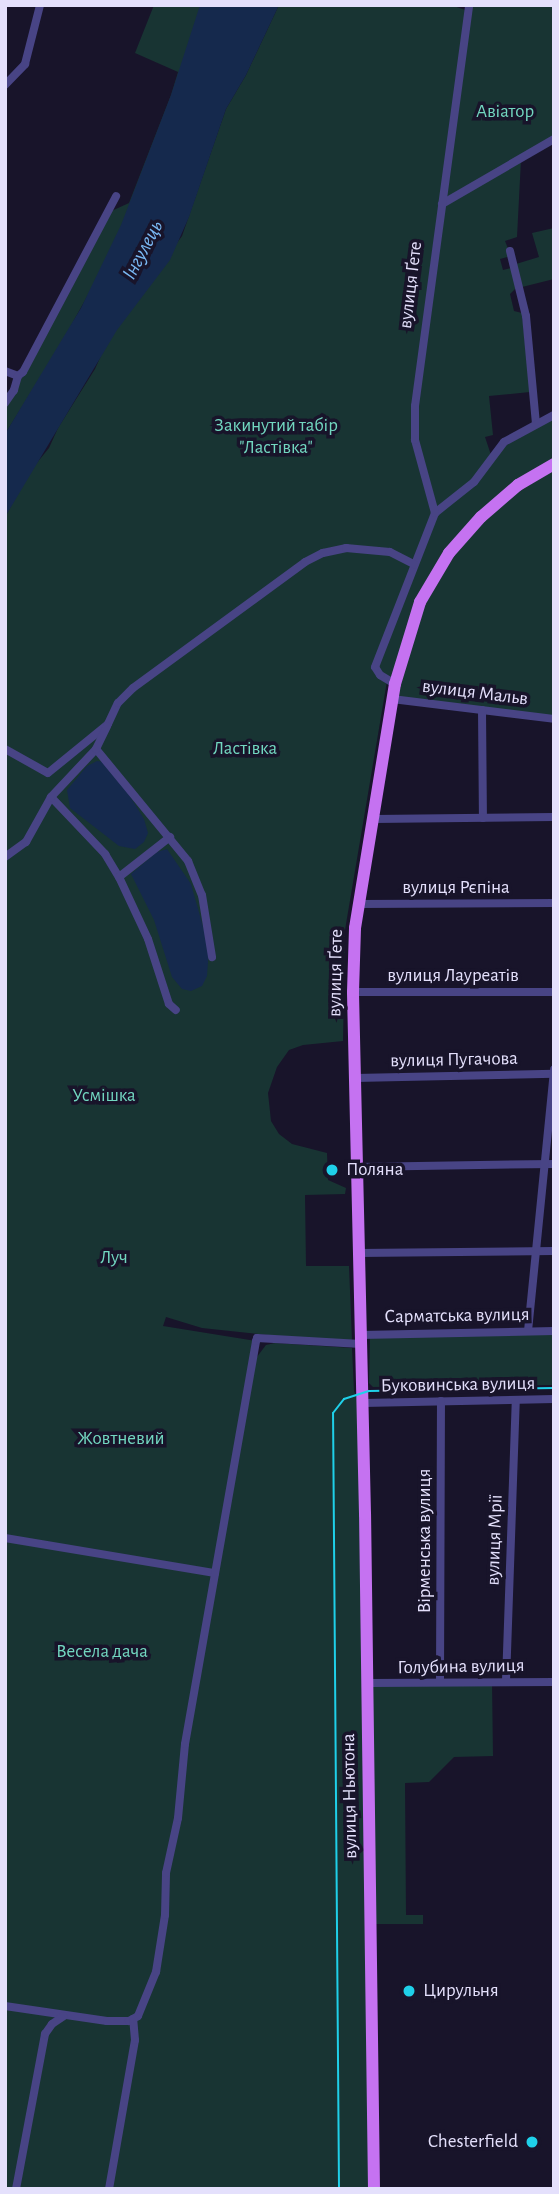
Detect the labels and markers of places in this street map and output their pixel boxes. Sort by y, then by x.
place label: Поляна [346,1159,403,1181]
marker: Поляна [324,1162,340,1178]
place label: Цирульня [423,1980,499,2002]
marker: Цирульня [401,1983,417,1999]
place label: Chesterfield [428,2131,518,2153]
marker: Chesterfield [524,2134,540,2150]

